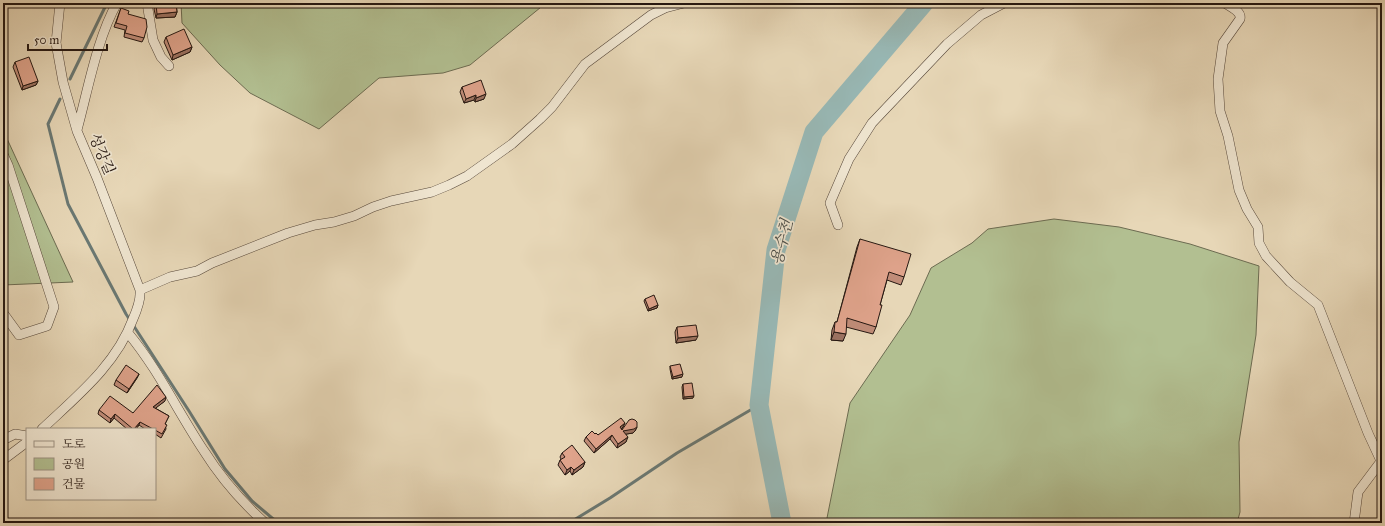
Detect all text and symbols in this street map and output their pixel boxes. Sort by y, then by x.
scale bar [28,26,107,52]
text: 50 m [34,33,59,47]
street label: 성강길 [85,130,119,178]
water label: 용수천 [767,216,797,267]
legend [26,428,156,500]
text: 도로 [62,437,86,451]
text: 공원 [62,457,85,471]
text: 건물 [62,477,86,491]

